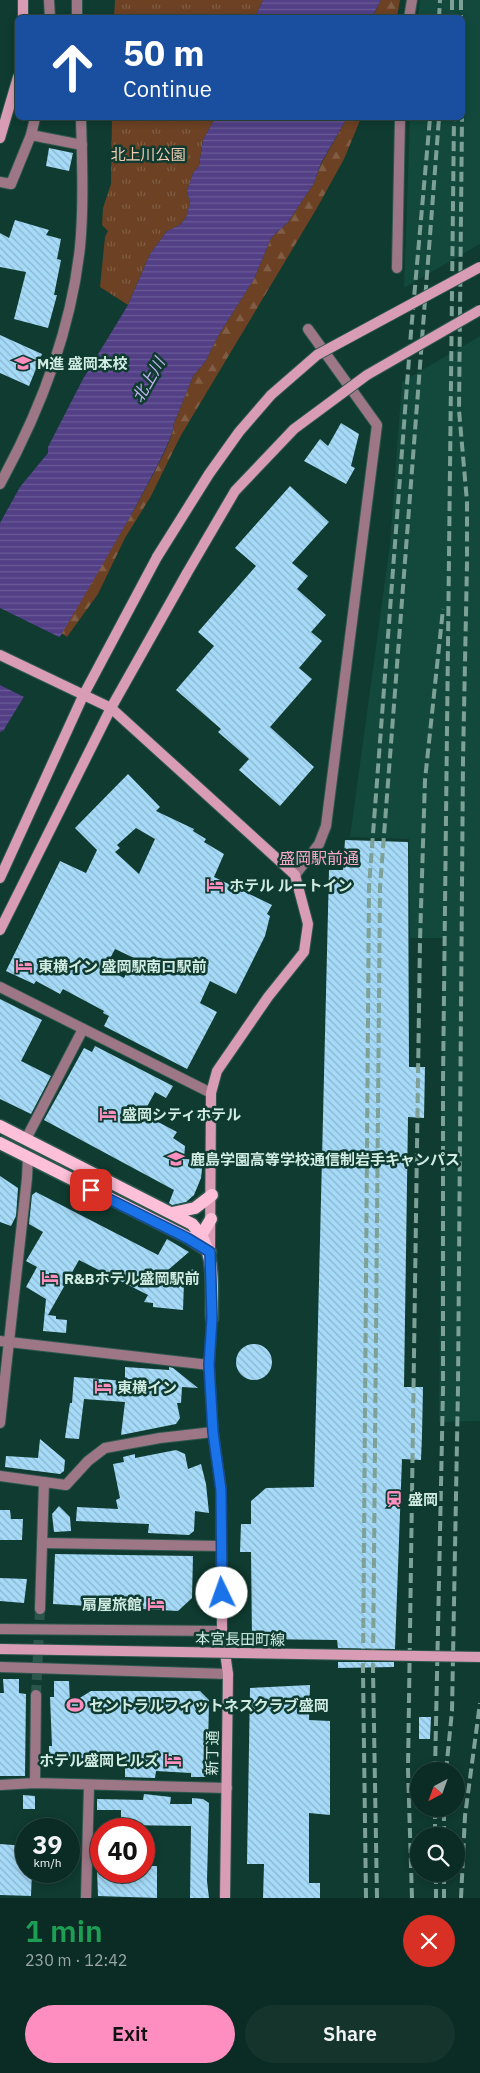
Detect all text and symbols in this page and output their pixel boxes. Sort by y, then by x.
text: 50 m [123,30,205,76]
icon: ahead [40,35,105,100]
text: Continue [123,74,212,103]
park label: 北上川公園 [110,145,186,164]
water label: 北上川 [127,352,170,406]
school or university icon: M進 盛岡本校 [13,353,33,373]
place label: M進 盛岡本校 [37,354,128,373]
district label: 盛岡駅前通 [279,848,359,868]
hotel icon: ホテル ルートイン [205,875,225,895]
place label: ホテル ルートイン [229,876,353,895]
hotel icon: 東横イン 盛岡駅南口駅前 [14,956,34,976]
place label: 東横イン 盛岡駅南口駅前 [38,957,207,976]
hotel icon: 盛岡シティホテル [98,1104,118,1124]
place label: 盛岡シティホテル [122,1105,241,1124]
school or university icon: 鹿島学園高等学校通信制岩手キャンパス [166,1149,186,1169]
place label: 鹿島学園高等学校通信制岩手キャンパス [190,1150,460,1169]
pin [70,1169,112,1211]
icon: arrive [77,1176,105,1204]
hotel icon: R&Bホテル盛岡駅前 [40,1268,60,1288]
place label: R&Bホテル盛岡駅前 [64,1269,200,1288]
hotel icon: 東横イン [93,1377,113,1397]
place label: 東横イン [117,1378,177,1397]
station icon: 盛岡 [384,1489,404,1509]
place label: 盛岡 [408,1490,438,1509]
position arrow [195,1566,247,1618]
hotel icon: 扇屋旅館 [146,1594,166,1614]
place label: 扇屋旅館 [82,1595,142,1614]
street label: 本宮長田町線 [195,1629,285,1649]
sports icon: セントラルフィットネスクラブ盛岡 [65,1695,85,1715]
place label: セントラルフィットネスクラブ盛岡 [89,1696,329,1715]
street label: 新丁通 [202,1730,222,1776]
hotel icon: ホテル盛岡ヒルズ [163,1750,183,1770]
place label: ホテル盛岡ヒルズ [39,1751,159,1770]
north arrow [410,1762,465,1818]
map controls [410,1762,465,1882]
speed limit sign: 40 [90,1818,155,1883]
button: search [410,1827,465,1882]
text: 39 [32,1828,63,1861]
text: km/h [33,1855,62,1870]
text: 1 min [25,1911,103,1950]
button: close [403,1915,455,1967]
text: 230 m · 12:42 [25,1950,127,1970]
button: Exit [25,2005,235,2063]
button: Share [245,2005,455,2063]

